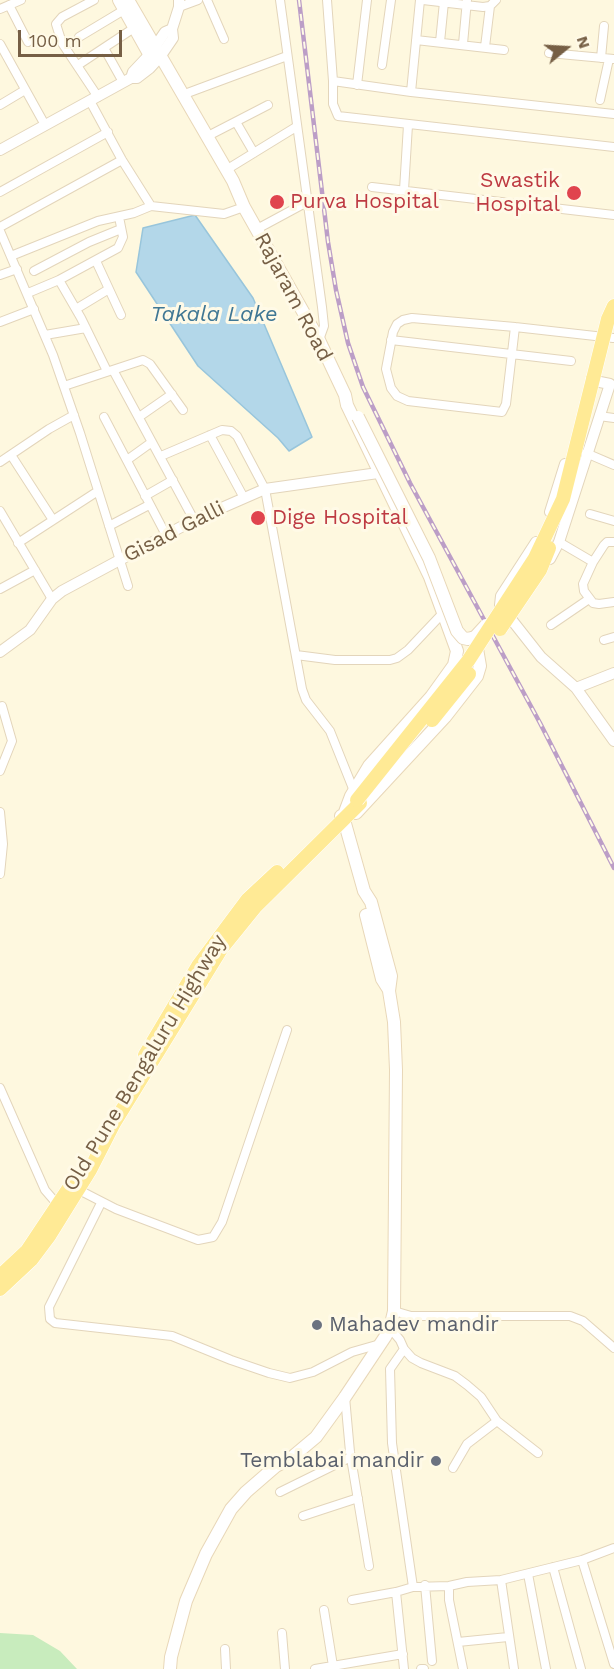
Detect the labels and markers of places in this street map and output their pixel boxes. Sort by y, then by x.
place label: Swastik Hospital [475,168,560,218]
marker: Swastik Hospital [565,184,583,202]
place label: Purva Hospital [290,189,439,215]
marker: Purva Hospital [268,193,286,211]
place label: Dige Hospital [272,505,408,531]
marker: Dige Hospital [249,509,267,527]
place label: Mahadev mandir [329,1312,499,1338]
marker: Mahadev mandir [310,1318,324,1332]
place label: Temblabai mandir [240,1448,424,1474]
marker: Temblabai mandir [429,1454,443,1468]

